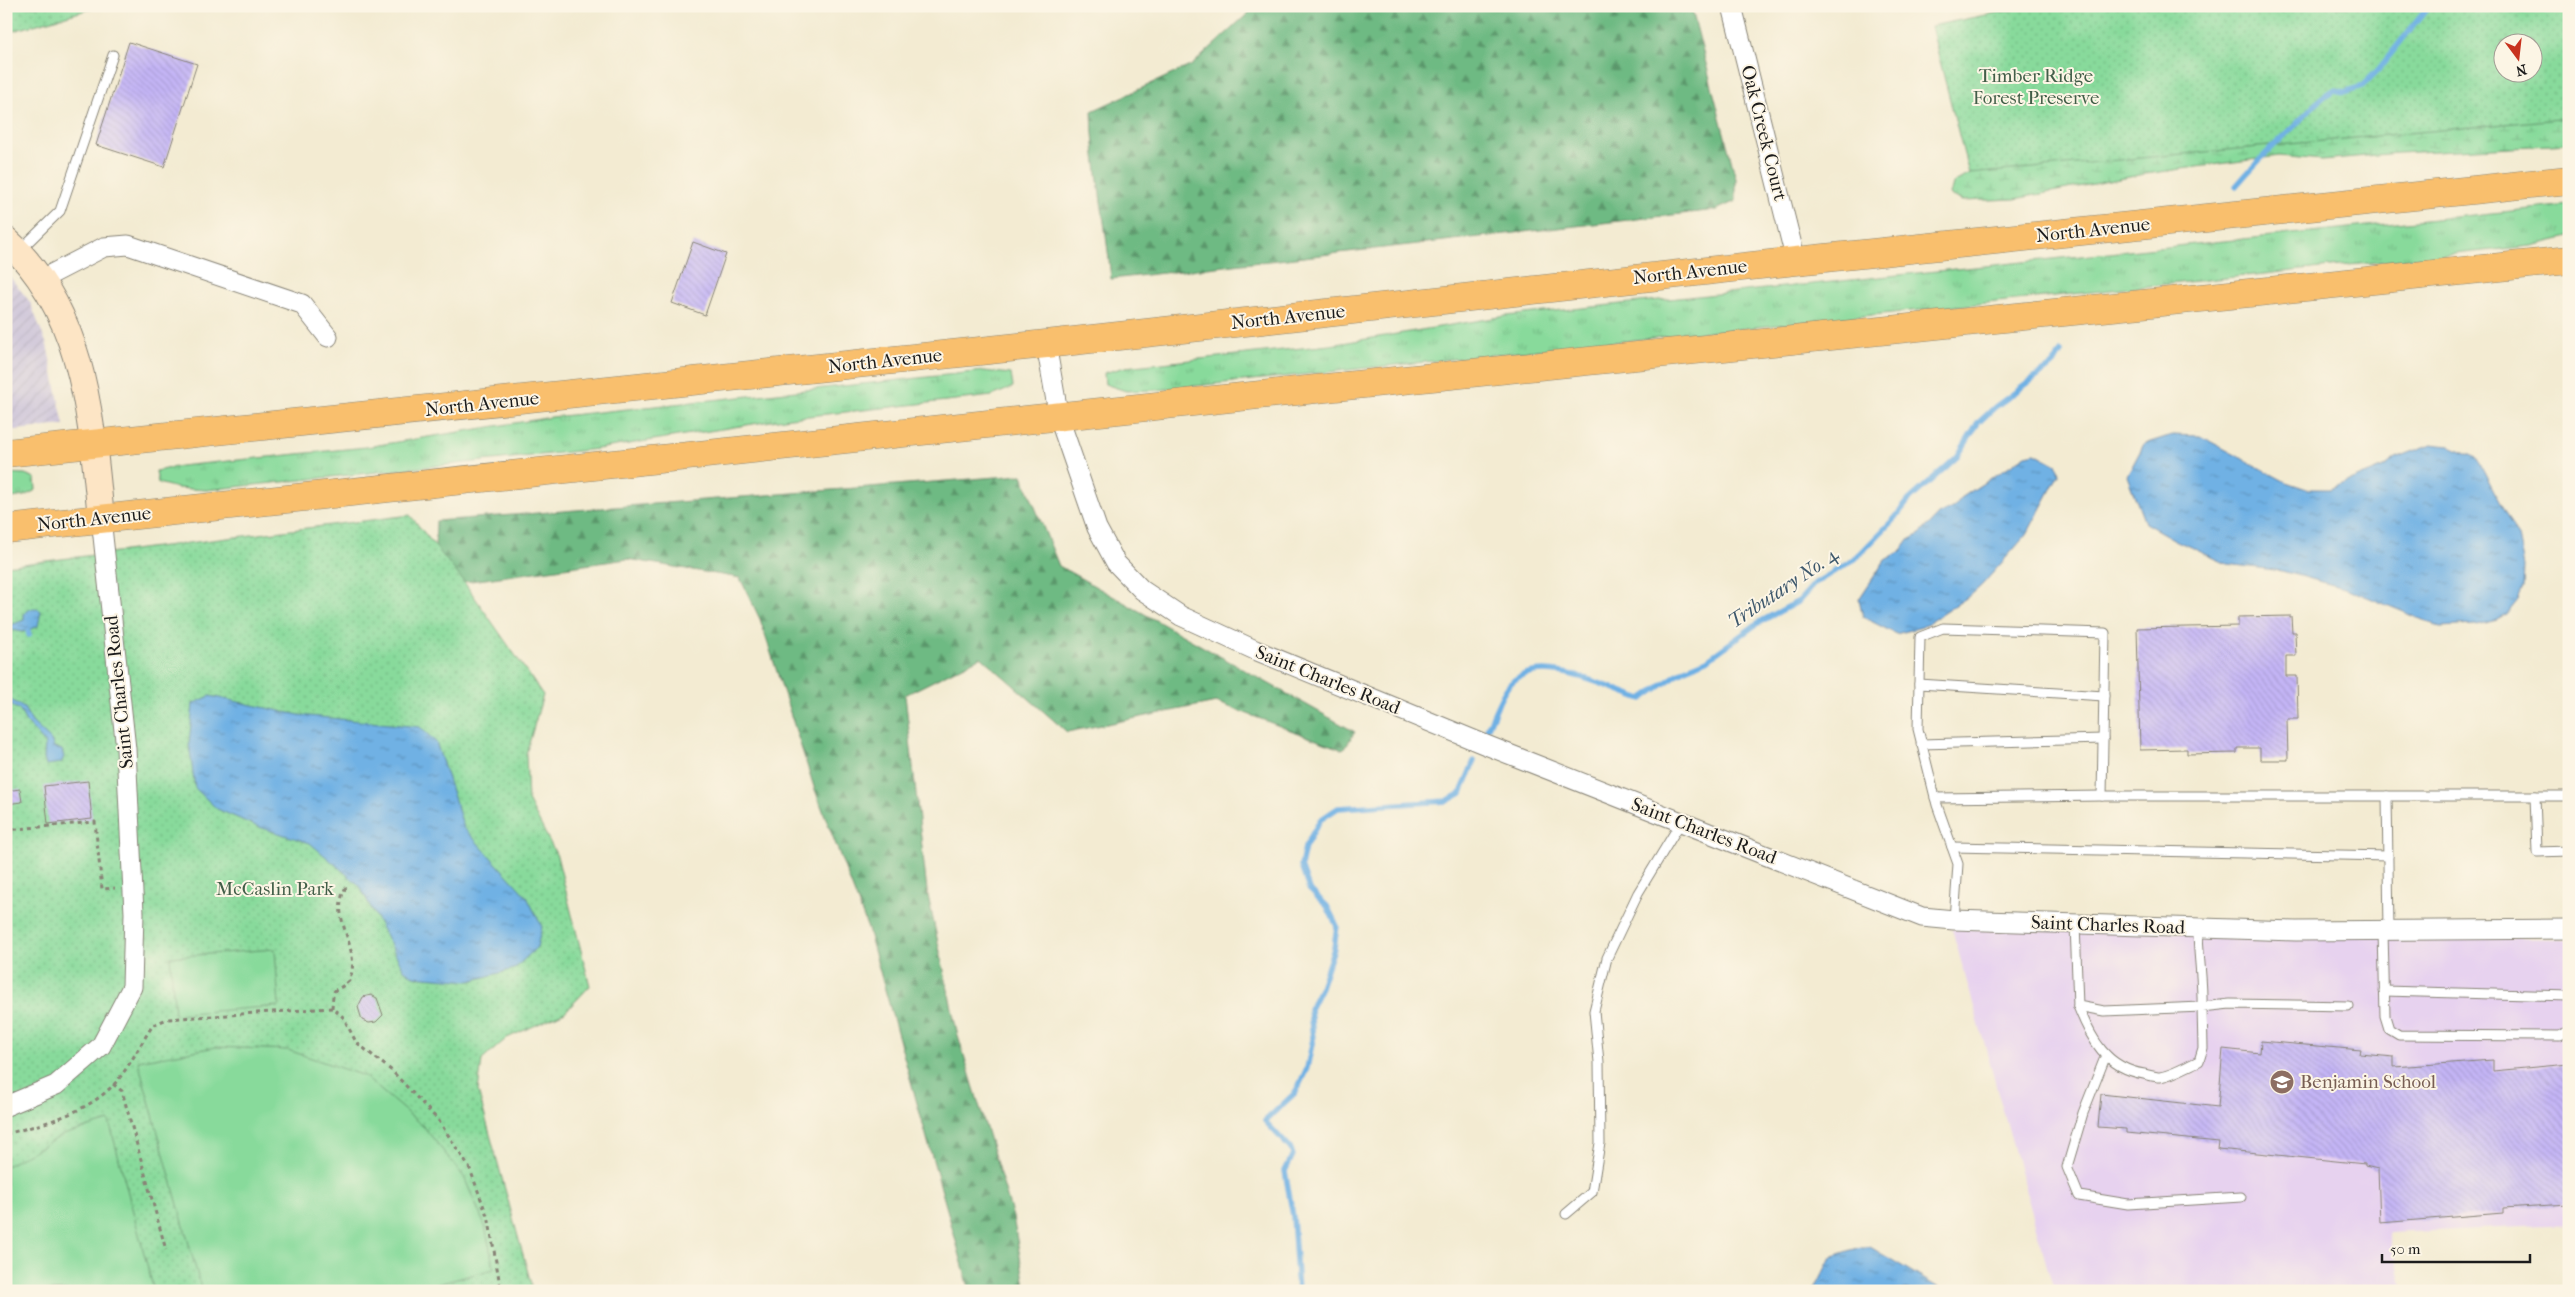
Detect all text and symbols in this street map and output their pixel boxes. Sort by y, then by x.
north arrow [2492,32,2542,82]
text: N [2514,60,2529,80]
street label: Oak Creek Court [1737,63,1792,203]
park label: Timber Ridge Forest Preserve [1973,65,2099,109]
street label: North Avenue [2035,213,2151,247]
street label: North Avenue [1632,255,1748,289]
street label: North Avenue [1230,300,1346,334]
street label: North Avenue [827,344,943,378]
street label: North Avenue [424,387,540,421]
street label: North Avenue [36,502,152,536]
water label: Tributary No. 4 [1724,542,1844,634]
street label: Saint Charles Road [100,614,138,770]
street label: Saint Charles Road [1252,641,1404,719]
street label: Saint Charles Road [1628,793,1780,869]
park label: McCaslin Park [216,878,334,900]
street label: Saint Charles Road [2031,911,2186,939]
school or university icon: Benjamin School [2269,1069,2295,1095]
place label: Benjamin School [2300,1071,2436,1093]
scale bar [2382,1232,2530,1264]
text: 50 m [2390,1240,2421,1258]

